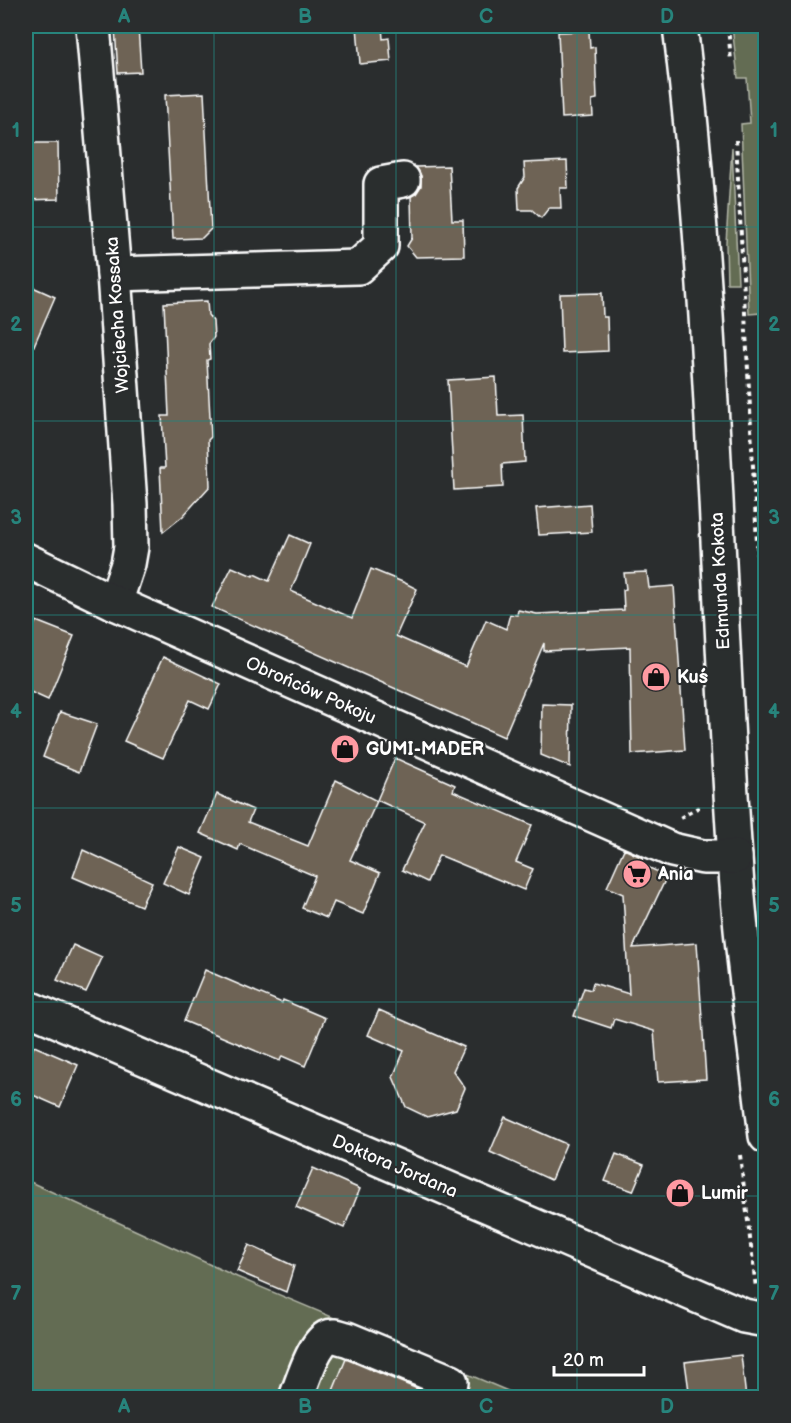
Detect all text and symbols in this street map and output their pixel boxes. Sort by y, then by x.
text: A [117,5,131,29]
text: B [298,5,312,29]
text: C [479,5,493,29]
text: D [660,5,674,29]
text: 1 [12,119,20,143]
text: 1 [770,119,778,143]
street label: Wojciecha Kossaka [102,236,133,394]
text: 2 [10,313,22,337]
text: 2 [768,313,780,337]
text: 3 [10,506,22,530]
text: 3 [768,506,780,530]
street label: Edmunda Kokota [706,512,735,650]
street label: Obrońców Pokoju [243,652,379,729]
shop icon: Kuś [640,661,672,693]
place label: Kuś [677,667,709,688]
text: 4 [10,700,22,724]
text: 4 [768,700,780,724]
shop icon: GUMI-MADER [329,733,361,765]
place label: GUMI-MADER [366,739,484,760]
supermarket icon: Ania [621,858,653,890]
place label: Ania [657,864,693,885]
text: 5 [10,894,22,918]
text: 5 [768,894,780,918]
text: 6 [10,1088,22,1112]
text: 6 [768,1088,780,1112]
street label: Doktora Jordana [329,1131,461,1202]
shop icon: Lumir [664,1177,696,1209]
place label: Lumir [701,1183,749,1204]
text: 7 [10,1282,22,1306]
text: 7 [768,1282,780,1306]
scale bar [554,1339,644,1377]
text: 20 m [563,1350,604,1371]
text: A [117,1395,131,1419]
text: B [298,1395,312,1419]
text: C [479,1395,493,1419]
text: D [660,1395,674,1419]

